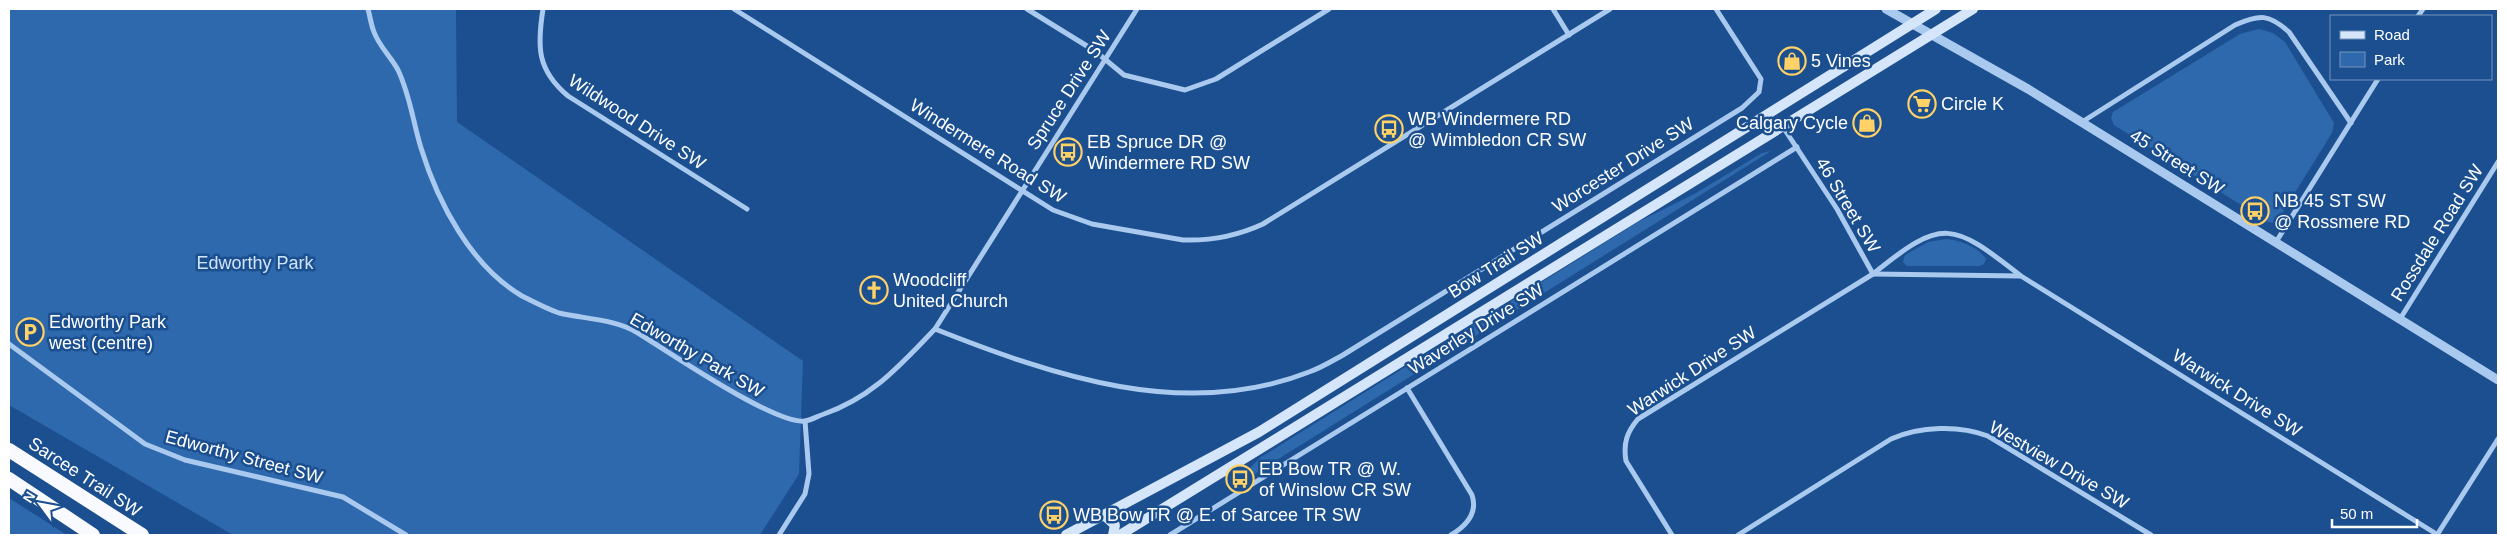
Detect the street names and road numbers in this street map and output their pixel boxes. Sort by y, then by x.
street label: Spruce Drive SW [1023,27,1115,153]
street label: Wildwood Drive SW [565,70,709,174]
street label: Windermere Road SW [906,95,1070,207]
street label: Worcester Drive SW [1549,113,1697,217]
street label: 45 Street SW [2126,125,2228,199]
street label: 46 Street SW [1812,154,1884,256]
street label: Rossdale Road SW [2387,161,2487,305]
street label: Bow Trail SW [1445,228,1547,302]
street label: Waverley Drive SW [1405,279,1547,379]
street label: Edworthy Park SW [627,309,767,401]
street label: Warwick Drive SW [1624,322,1760,420]
street label: Warwick Drive SW [2169,345,2305,441]
street label: Westview Drive SW [1986,417,2132,513]
street label: Edworthy Street SW [163,426,325,488]
street label: Sarcee Trail SW [25,433,145,521]

